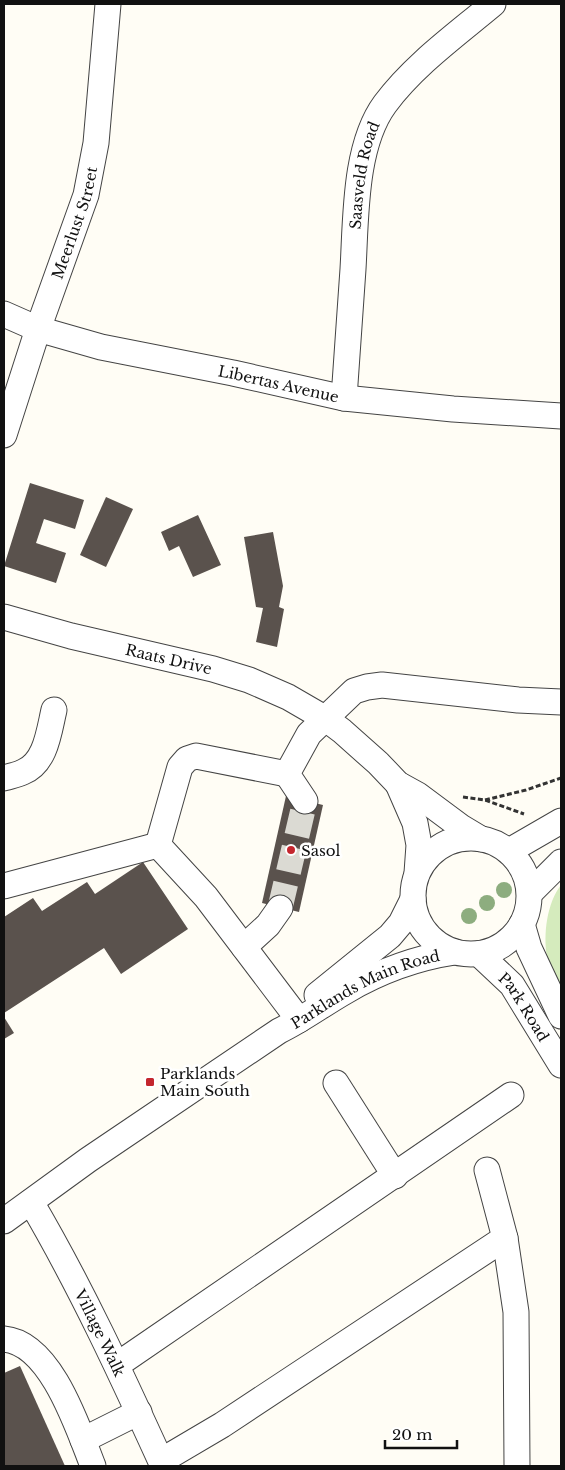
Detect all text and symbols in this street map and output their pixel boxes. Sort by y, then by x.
street label: Saasveld Road [345,118,383,230]
street label: Meerlust Street [47,164,101,281]
street label: Libertas Avenue [217,361,341,406]
street label: Raats Drive [124,639,214,678]
place label: Sasol [301,841,341,860]
marker: Sasol [285,844,297,856]
street label: Parklands Main Road [287,945,441,1032]
street label: Park Road [495,968,554,1045]
place label: Parklands Main South [160,1064,250,1100]
marker: Parklands Main South [144,1076,156,1088]
street label: Village Walk [70,1285,130,1380]
scale bar [385,1418,458,1450]
text: 20 m [392,1425,432,1444]

